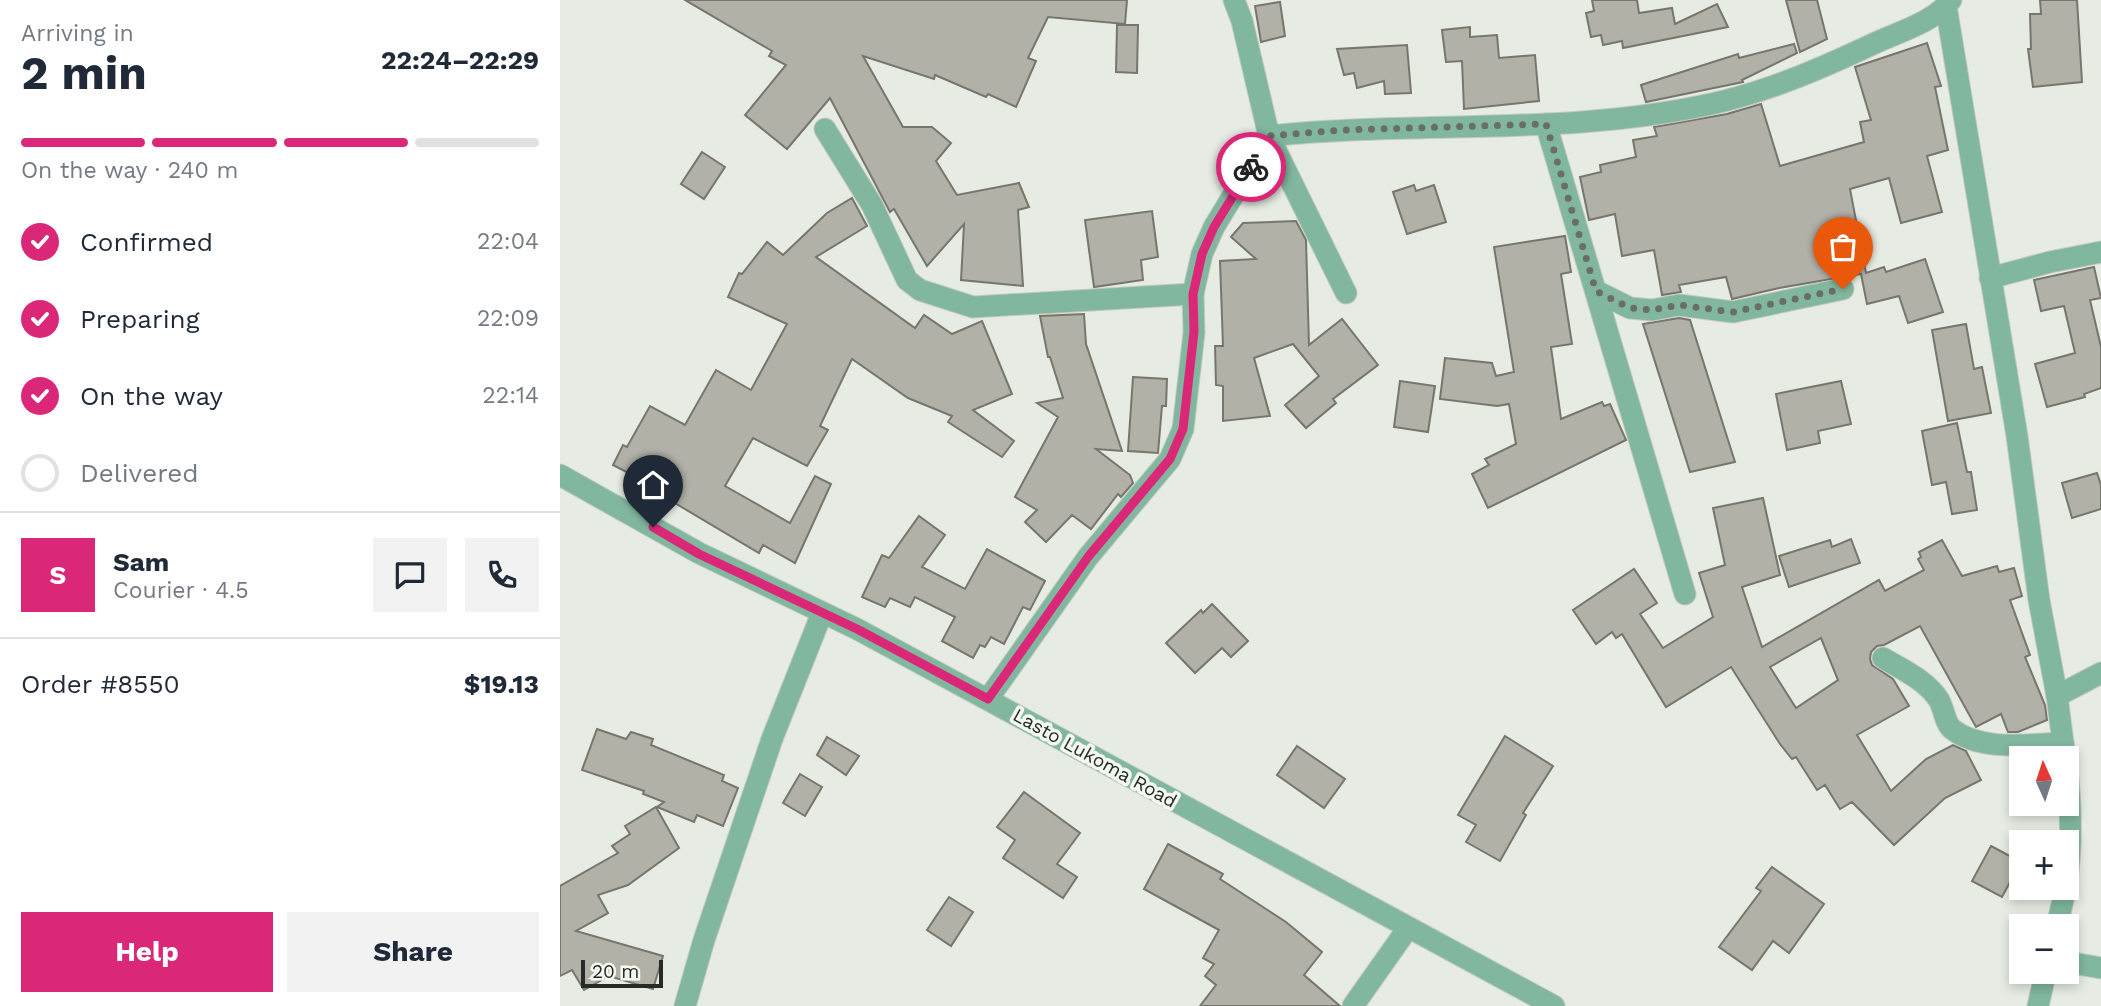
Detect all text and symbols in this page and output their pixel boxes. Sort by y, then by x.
text: Arriving in [21,20,134,47]
text: 22:24–22:29 [381,45,539,75]
text: 2 min [21,46,147,100]
courier [1216,132,1286,202]
icon: bike [1232,148,1270,186]
text: On the way · 240 m [21,157,239,184]
pin [1813,217,1873,289]
icon: check [21,223,59,261]
text: Confirmed [80,227,213,257]
text: 22:04 [477,228,539,255]
icon: bag [1824,228,1862,266]
icon: check [21,300,59,338]
text: Preparing [80,304,200,334]
text: 22:09 [477,305,539,332]
icon: check [21,377,59,415]
text: On the way [80,381,223,411]
text: 22:14 [482,382,539,409]
pin [623,455,683,527]
text: Delivered [80,458,199,488]
icon: home [634,466,672,504]
button: chat [373,538,447,612]
button: phone [465,538,539,612]
text: Sam [113,547,169,577]
text: S [50,560,66,590]
text: Courier · 4.5 [113,577,249,604]
text: Order #8550 [21,669,180,699]
text: $19.13 [464,669,539,699]
street label: Lasto Lukoma Road [1009,703,1181,813]
north arrow [2009,746,2079,816]
map controls [2009,746,2079,984]
button: + [2009,830,2079,900]
button: Help [21,912,273,992]
button: Share [287,912,539,992]
button: − [2009,914,2079,984]
scale bar [581,957,663,989]
text: 20 m [592,960,639,983]

